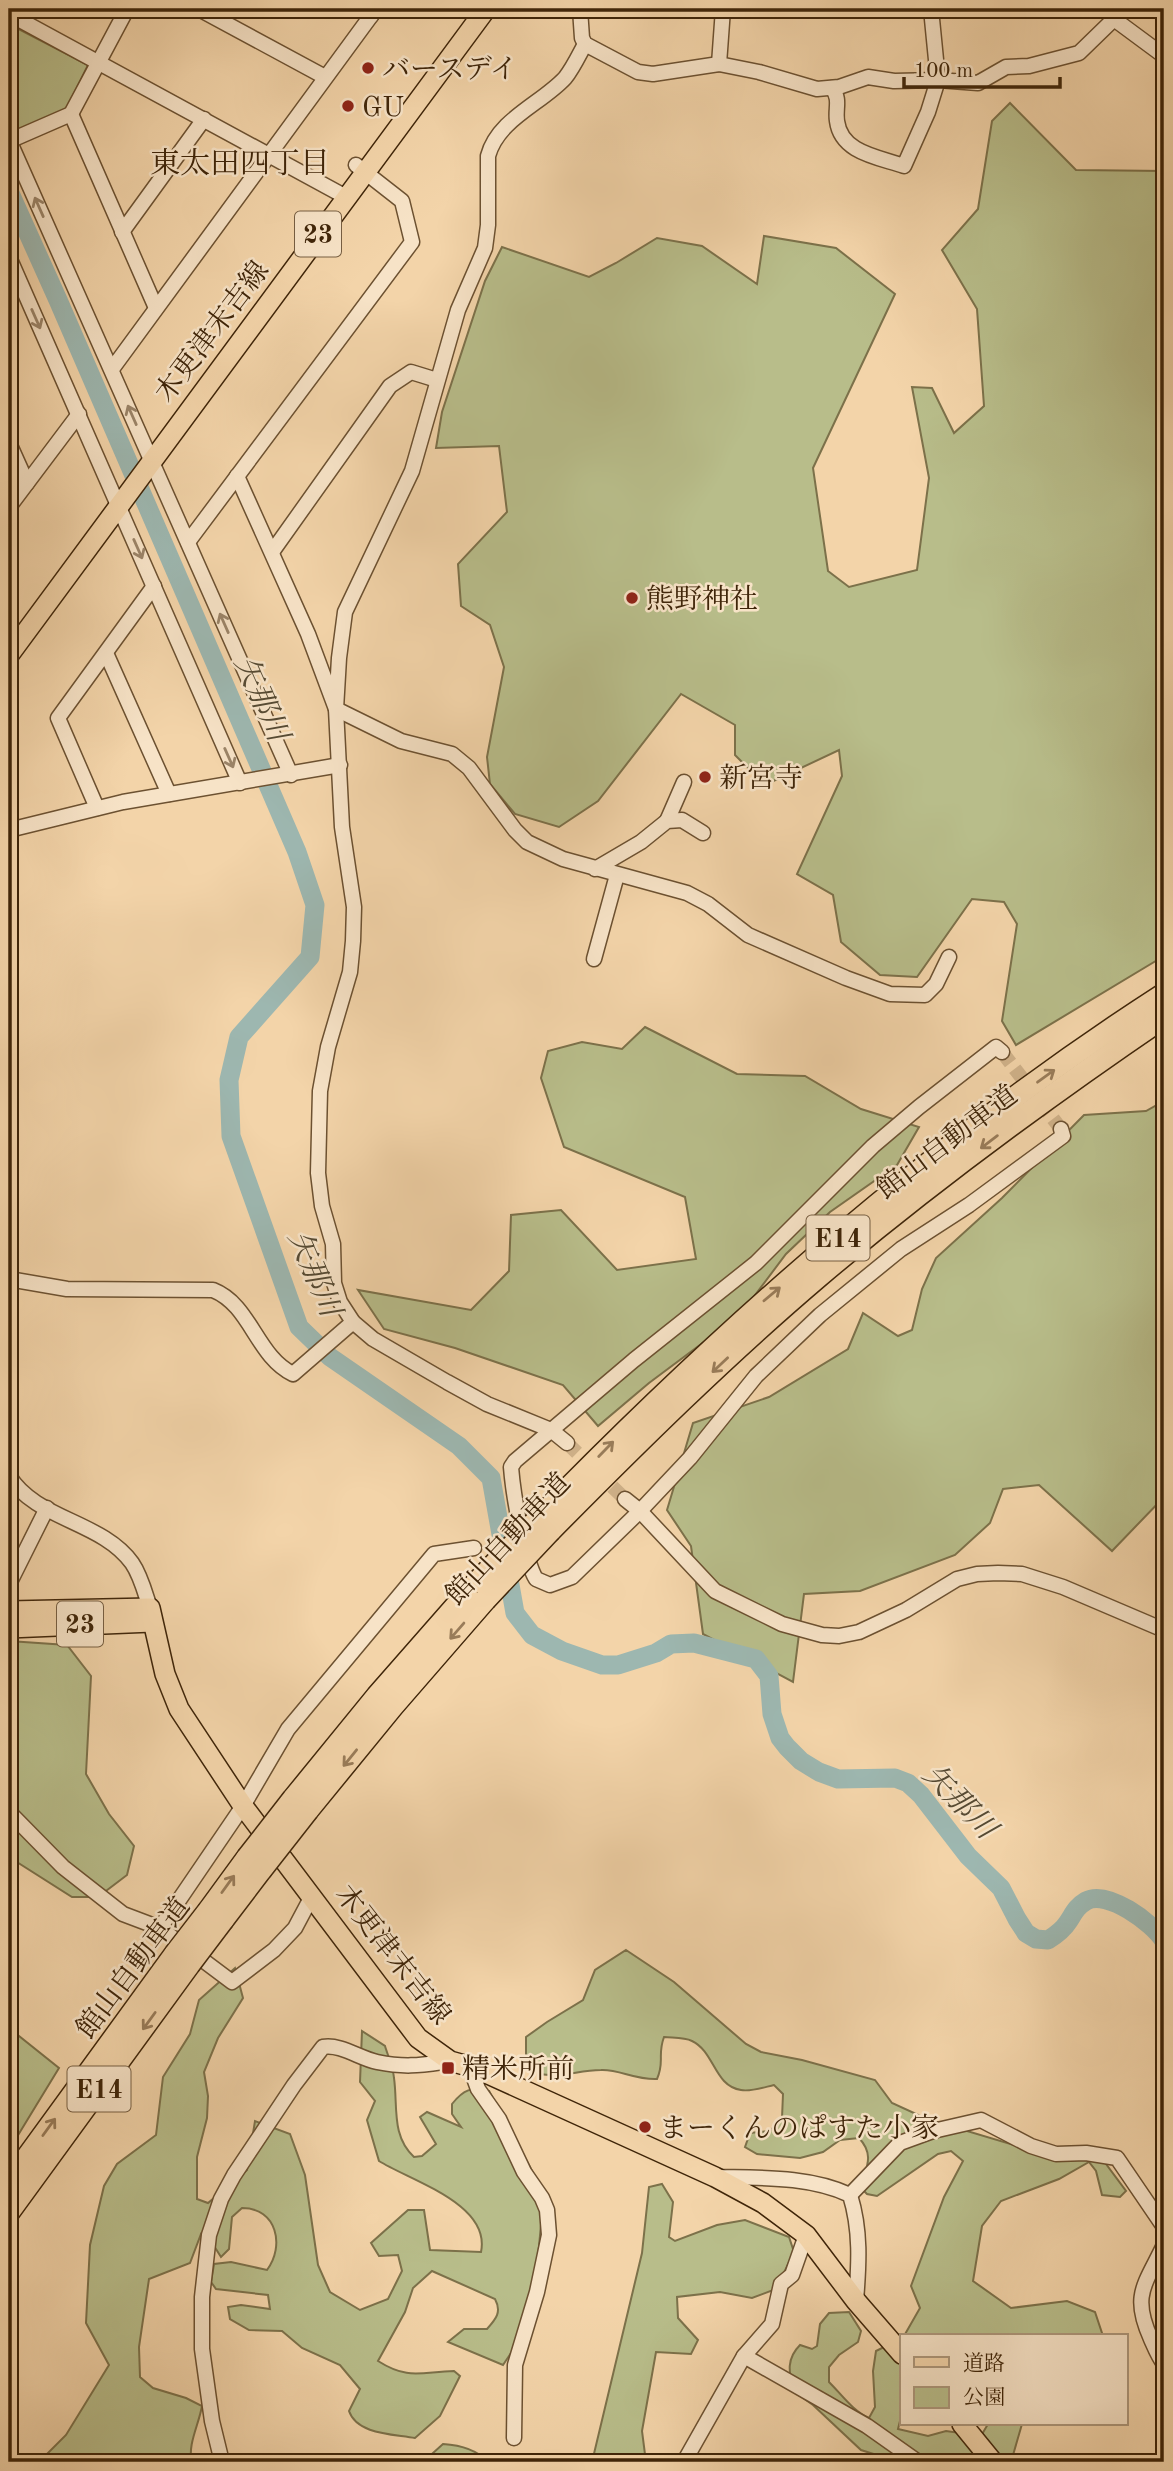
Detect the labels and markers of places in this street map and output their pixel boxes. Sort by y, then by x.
place label: バースデイ [382,55,518,85]
marker: バースデイ [360,60,376,76]
place label: GU [362,95,404,123]
marker: GU [340,98,356,114]
place label: 熊野神社 [646,584,758,615]
marker: 熊野神社 [624,590,640,606]
place label: 新宮寺 [719,763,803,794]
marker: 新宮寺 [697,769,713,785]
place label: 精米所前 [462,2054,574,2085]
marker: 精米所前 [440,2060,456,2076]
place label: まーくんのぱすた小家 [659,2113,939,2144]
marker: まーくんのぱすた小家 [637,2119,653,2135]

